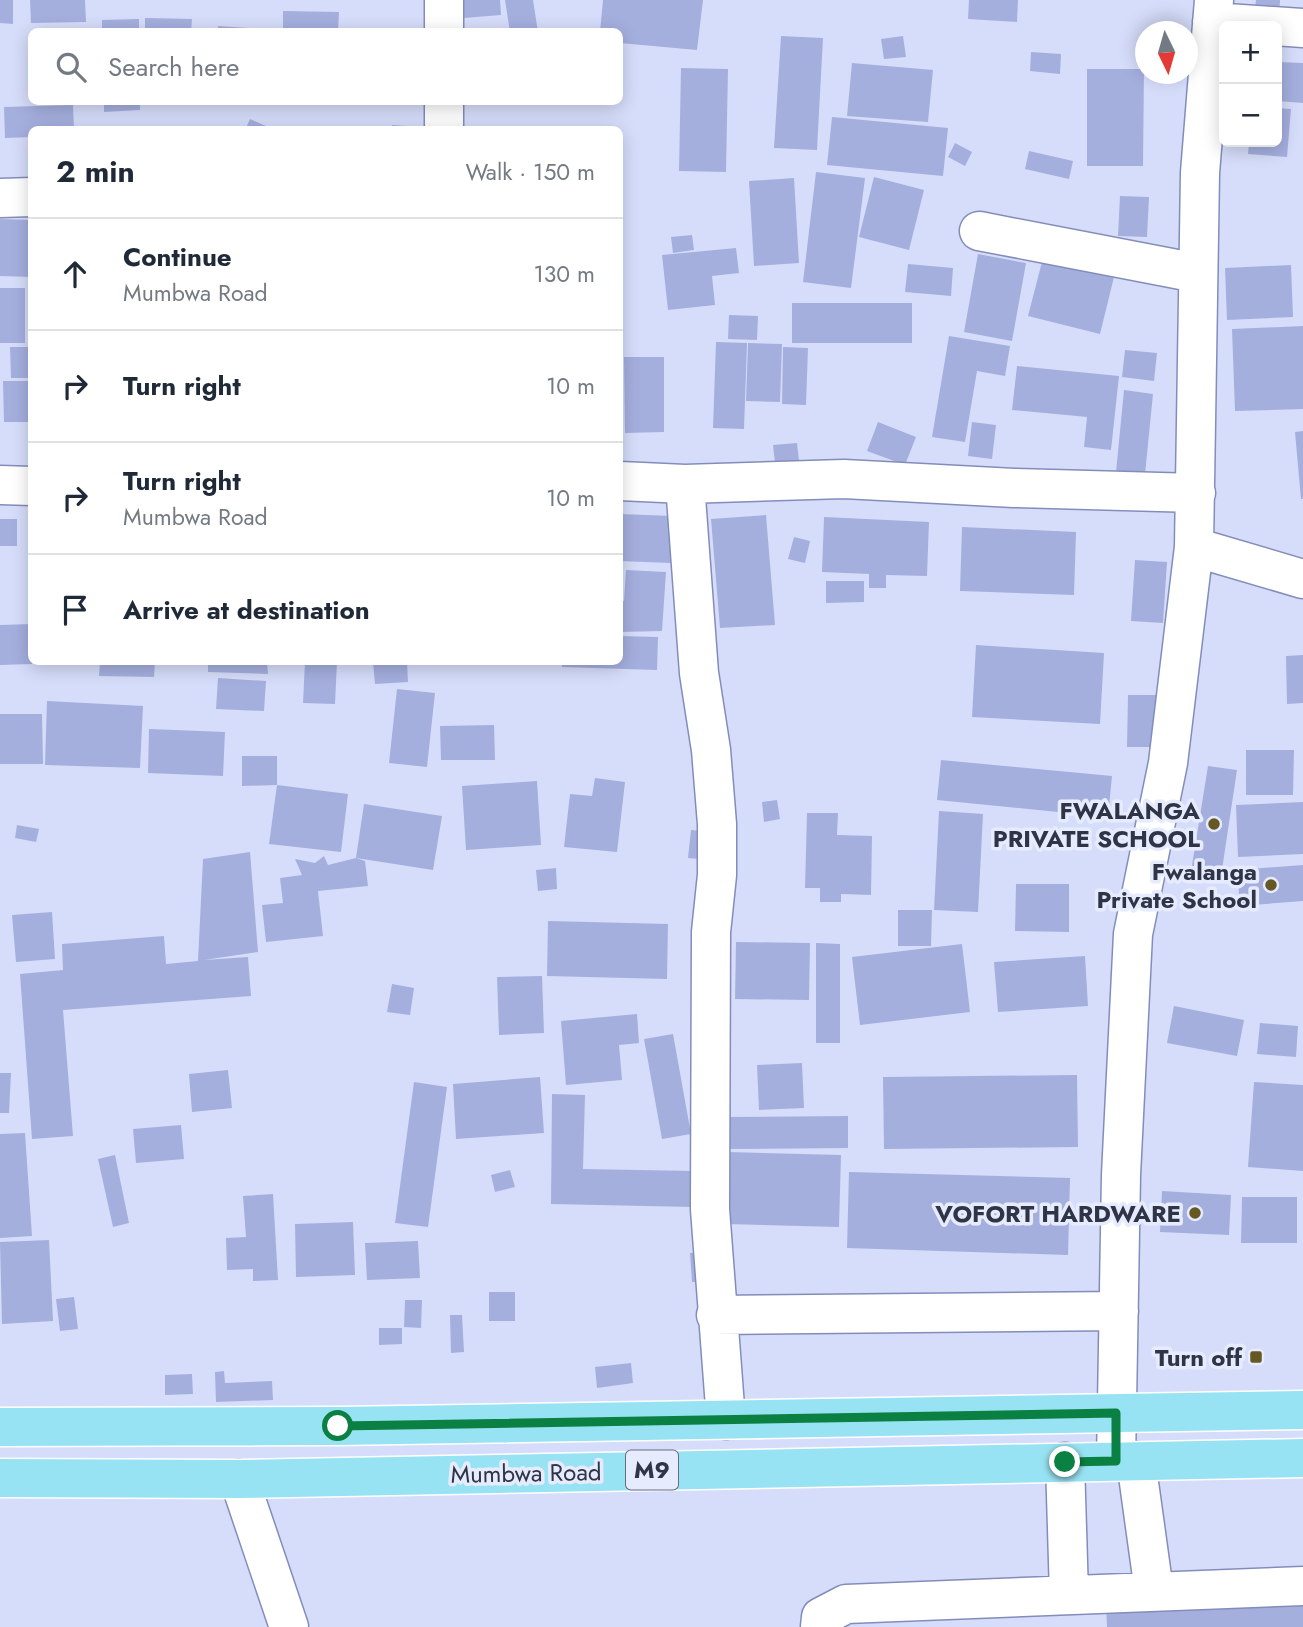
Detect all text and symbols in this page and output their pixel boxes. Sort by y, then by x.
north arrow [1135,21,1198,84]
map controls [1219,21,1282,147]
button: + [1219,21,1282,84]
search box [28,28,623,105]
icon: search [52,48,90,86]
text: Search here [108,48,240,86]
button: − [1219,84,1282,147]
text: 2 min [56,150,135,193]
text: Walk · 150 m [465,155,595,189]
text: Continue [123,238,232,276]
icon: ahead [56,255,94,293]
text: 130 m [533,257,595,291]
text: Mumbwa Road [123,276,268,310]
icon: right [56,367,94,405]
text: Turn right [123,367,241,405]
text: 10 m [546,369,595,403]
text: Turn right [123,462,241,500]
icon: right [56,479,94,517]
text: 10 m [546,481,595,515]
text: Mumbwa Road [123,500,268,534]
icon: arrive [56,591,94,629]
text: Arrive at destination [123,591,370,629]
place label: FWALANGA PRIVATE SCHOOL [993,793,1200,856]
marker: FWALANGA PRIVATE SCHOOL [1206,816,1222,832]
place label: Fwalanga Private School [1097,854,1257,917]
marker: Fwalanga Private School [1263,877,1279,893]
place label: VOFORT HARDWARE [934,1196,1181,1231]
marker: VOFORT HARDWARE [1187,1205,1203,1221]
place label: Turn off [1155,1340,1244,1375]
marker: Turn off [1248,1349,1264,1365]
route start [322,1410,353,1441]
route end [1049,1446,1080,1477]
road number: M9 [626,1450,678,1490]
street label: Mumbwa Road [450,1454,602,1492]

